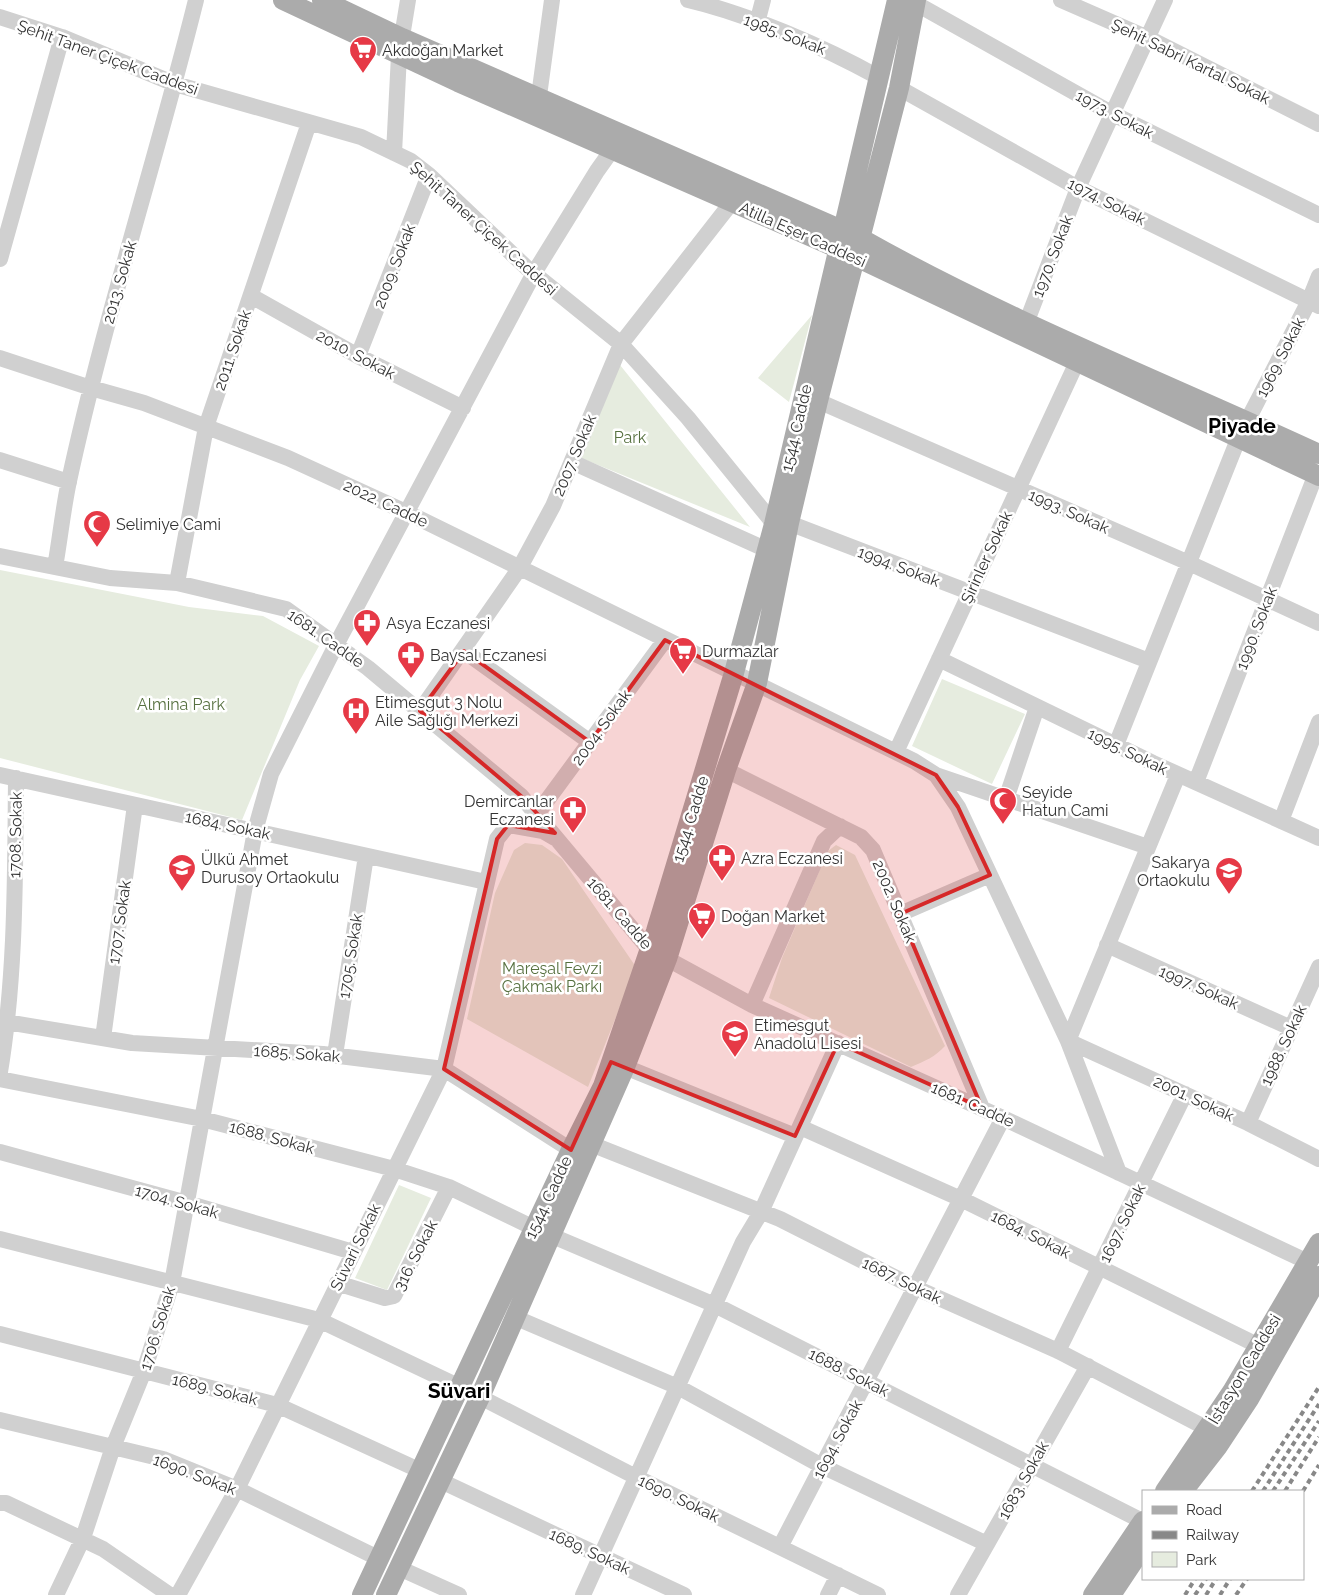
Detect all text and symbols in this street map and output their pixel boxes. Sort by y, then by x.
street label: 1985. Sokak [741,10,829,59]
street label: Şehit Sabri Kartal Sokak [1108,15,1274,108]
street label: Şehit Taner Çiçek Caddesi [15,16,201,99]
supermarket icon: Akdoğan Market [348,35,378,74]
place label: Akdoğan Market [382,41,504,60]
street label: 1973. Sokak [1073,86,1157,143]
street label: Şehit Taner Çiçek Caddesi [406,157,561,299]
street label: 1974. Sokak [1065,174,1149,229]
street label: Atilla Eşer Caddesi [736,198,869,271]
street label: 1970. Sokak [1028,212,1077,300]
street label: 2009. Sokak [370,221,420,311]
street label: 2013. Sokak [99,238,141,326]
street label: 2011. Sokak [210,307,255,393]
street label: 1969. Sokak [1252,314,1309,400]
street label: 2010. Sokak [313,326,399,383]
street label: 1544. Cadde [777,383,816,474]
street label: 2007. Sokak [549,411,600,499]
district label: Piyade [1208,413,1276,438]
park label: Park [614,428,647,447]
street label: 2022. Cadde [341,476,431,531]
street label: 1993. Sokak [1026,485,1112,538]
street label: Şirinler Sokak [957,508,1016,606]
mosque icon: Selimiye Cami [82,509,112,548]
place label: Selimiye Cami [116,515,221,534]
street label: 1994. Sokak [855,542,943,591]
street label: 1990. Sokak [1232,584,1281,672]
street label: 1681. Cadde [284,605,368,672]
pharmacy icon: Asya Eczanesi [352,608,382,647]
place label: Asya Eczanesi [386,614,490,633]
supermarket icon: Durmazlar [668,636,698,675]
pharmacy icon: Baysal Eczanesi [396,640,426,679]
place label: Durmazlar [702,642,779,661]
place label: Baysal Eczanesi [430,646,547,665]
street label: 2004. Sokak [568,685,635,769]
place label: Etimesgut 3 Nolu Aile Sağlığı Merkezi [375,693,518,730]
park label: Almina Park [137,695,226,714]
hospital icon: Etimesgut 3 Nolu Aile Sağlığı Merkezi [341,696,371,735]
street label: 1995. Sokak [1085,724,1171,779]
street label: 1544. Cadde [668,774,713,865]
place label: Seyide Hatun Cami [1022,783,1109,820]
mosque icon: Seyide Hatun Cami [988,786,1018,825]
street label: 1708. Sokak [5,791,26,878]
place label: Demircanlar Eczanesi [464,792,554,829]
pharmacy icon: Demircanlar Eczanesi [558,795,588,834]
street label: 1684. Sokak [184,807,273,844]
pharmacy icon: Azra Eczanesi [707,843,737,882]
place label: Ülkü Ahmet Durusoy Ortaokulu [201,849,339,887]
place label: Azra Eczanesi [741,849,843,868]
school or university icon: Ülkü Ahmet Durusoy Ortaokulu [167,853,197,892]
place label: Sakarya Ortaokulu [1137,853,1210,890]
school or university icon: Sakarya Ortaokulu [1214,856,1244,895]
street label: 2002. Sokak [869,857,921,946]
street label: 1681. Cadde [583,874,656,953]
street label: 1707. Sokak [104,878,135,965]
supermarket icon: Doğan Market [687,901,717,940]
place label: Doğan Market [721,907,826,926]
street label: 1705. Sokak [334,912,367,1000]
park label: Mareşal Fevzi Çakmak Parkı [502,959,602,996]
street label: 1997. Sokak [1156,961,1242,1014]
street label: 1988. Sokak [1256,1001,1311,1089]
place label: Etimesgut Anadolu Lisesi [754,1016,861,1053]
school or university icon: Etimesgut Anadolu Lisesi [720,1019,750,1058]
street label: 1685. Sokak [253,1041,341,1066]
street label: 2001. Sokak [1150,1072,1238,1126]
street label: 1681. Cadde [928,1078,1017,1131]
street label: 1688. Sokak [227,1117,317,1158]
street label: 1544. Cadde [521,1153,576,1242]
street label: 1697. Sokak [1095,1180,1150,1266]
street label: 1704. Sokak [133,1181,221,1223]
street label: Süvari Sokak [326,1200,385,1294]
street label: 1684. Sokak [988,1206,1074,1263]
street label: 316. Sokak [389,1216,442,1294]
street label: 1687. Sokak [859,1253,945,1308]
street label: 1706. Sokak [136,1283,179,1372]
street label: İstasyon Caddesi [1203,1310,1285,1428]
street label: 1688. Sokak [805,1344,893,1401]
street label: 1689. Sokak [170,1370,260,1409]
district label: Süvari [428,1378,490,1403]
street label: 1694. Sokak [809,1396,866,1482]
street label: 1683. Sokak [994,1437,1053,1523]
street label: 1690. Sokak [150,1450,240,1499]
street label: 1690. Sokak [635,1471,723,1526]
legend [1142,1490,1304,1580]
text: Road [1186,1501,1222,1519]
street label: 1689. Sokak [546,1524,634,1579]
text: Railway [1186,1526,1239,1544]
text: Park [1186,1551,1217,1569]

